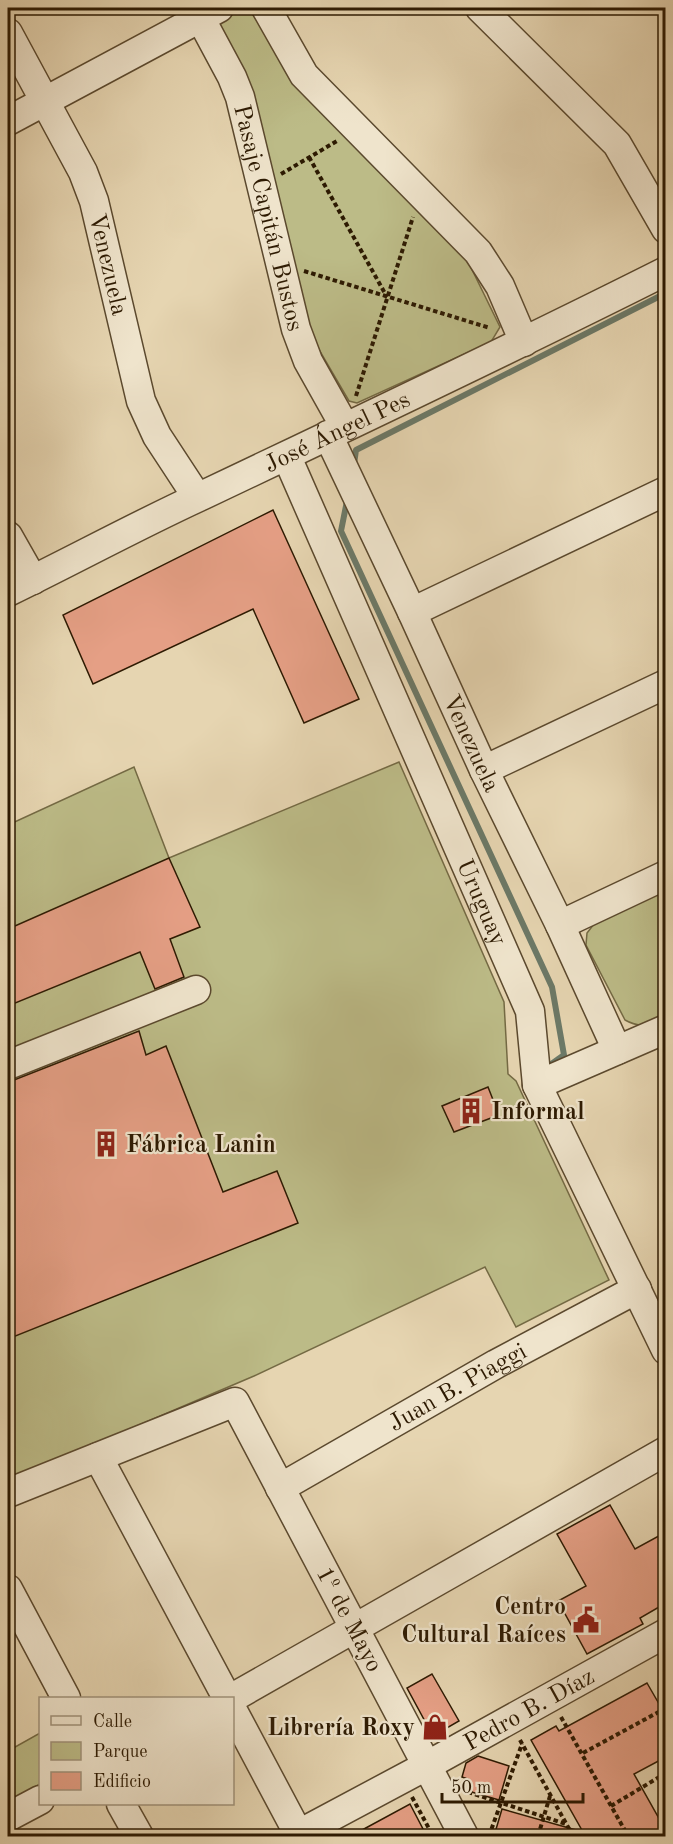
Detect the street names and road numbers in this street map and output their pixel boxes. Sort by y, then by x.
street label: Pasaje Capitán Bustos [228,102,306,334]
street label: Venezuela [83,211,131,318]
street label: José Ángel Pes [261,388,414,478]
street label: Venezuela [437,692,503,796]
street label: Uruguay [451,856,510,950]
street label: Juan B. Piaggi [385,1340,531,1437]
street label: 1º de Mayo [311,1563,386,1676]
street label: Pedro B. Díaz [461,1665,599,1756]

